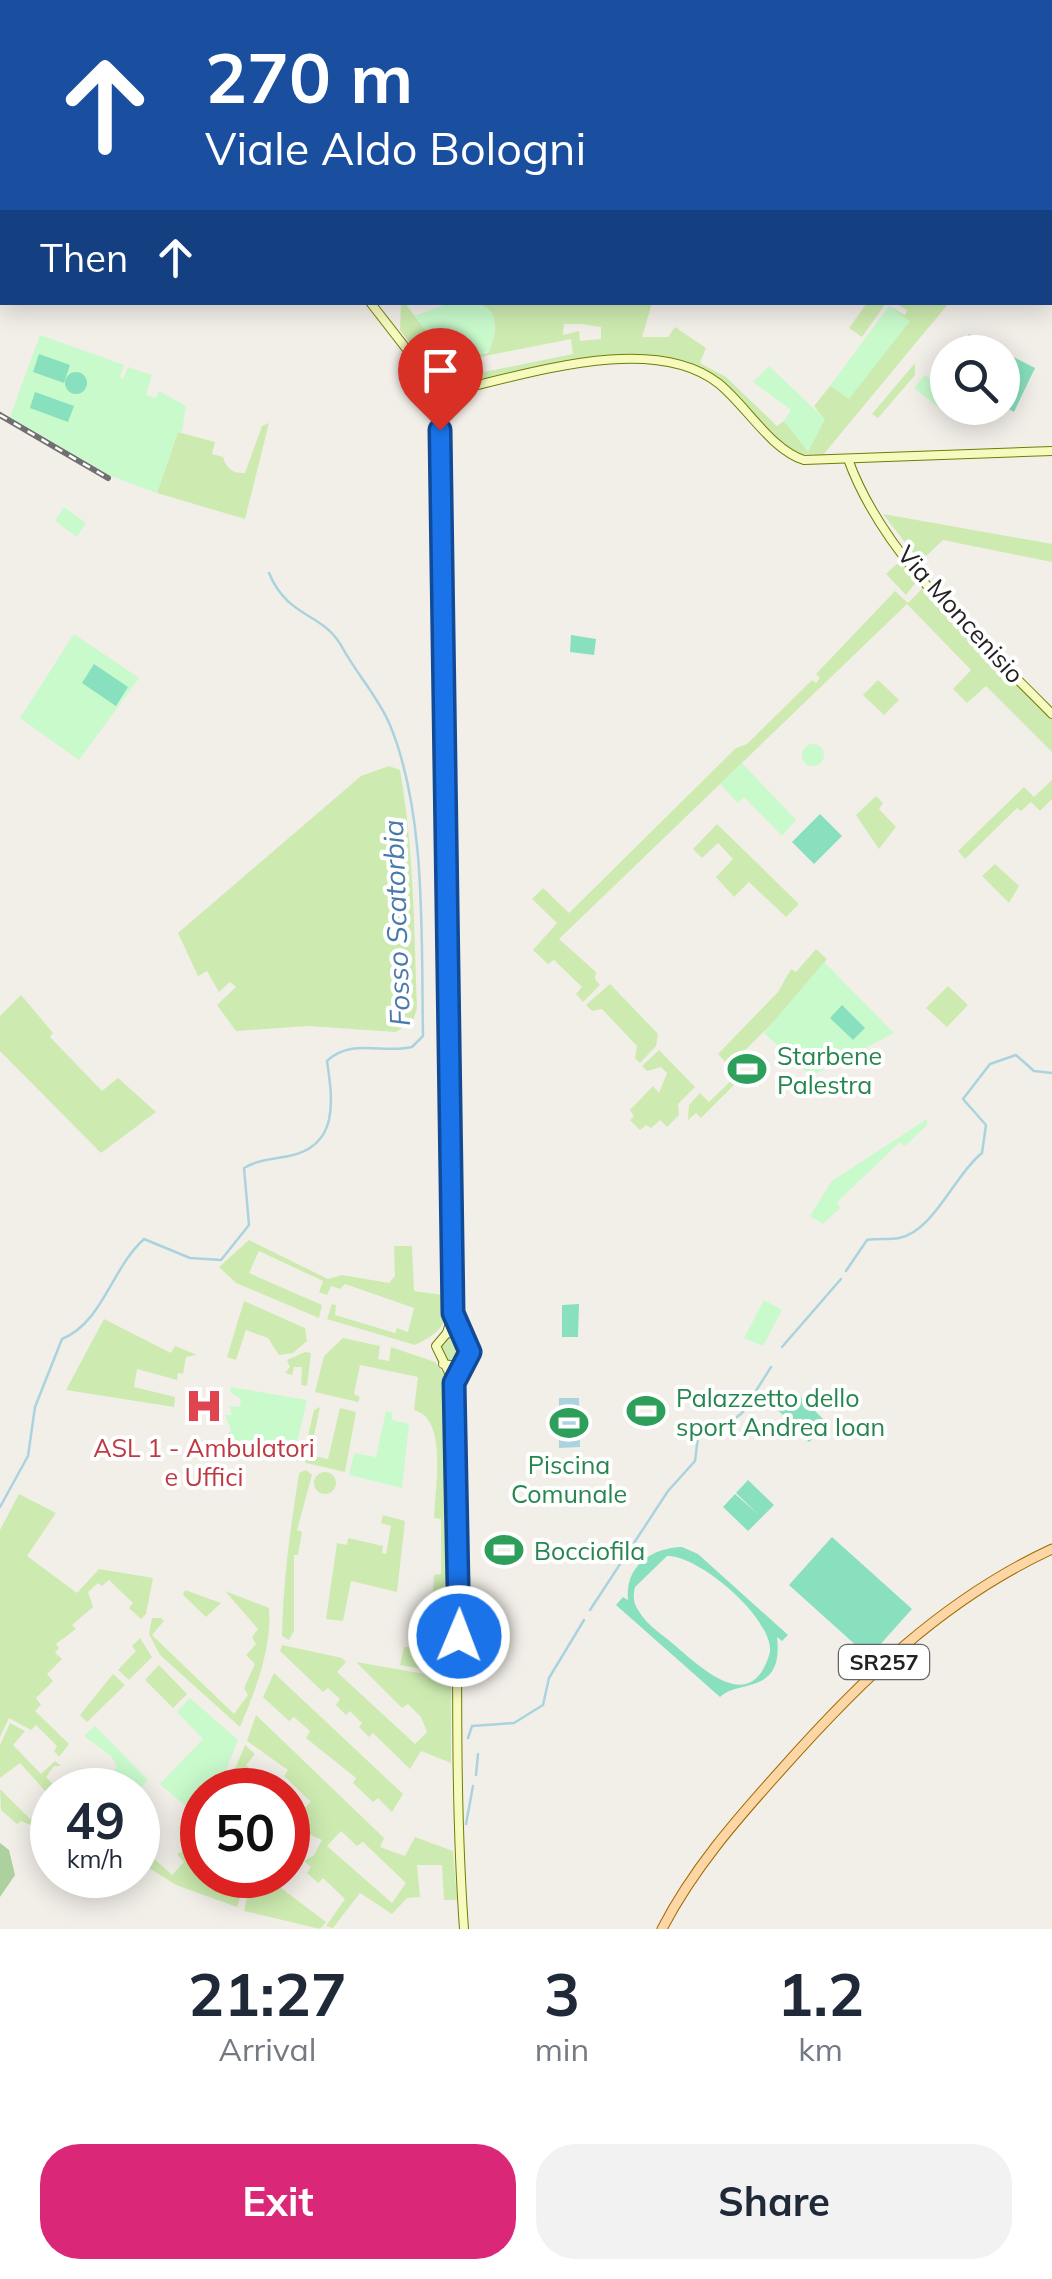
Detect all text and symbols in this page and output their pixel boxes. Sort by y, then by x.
text: 270 m [205,33,413,121]
icon: ahead [40,40,170,170]
text: Viale Aldo Bologni [205,120,586,176]
icon: ahead [148,230,203,285]
text: Then [40,234,128,282]
pin [398,328,483,431]
map controls [930,335,1020,425]
button: search [930,335,1020,425]
icon: arrive [413,343,468,398]
street label: Via Moncenisio [891,539,1031,689]
water label: Fosso Scatorbia [375,819,417,1027]
place label: Starbene Palestra [777,1040,882,1100]
sports icon: Starbene Palestra [726,1048,768,1090]
place label: Palazzetto dello sport Andrea Ioan [676,1382,885,1442]
hospital icon: ASL 1 - Ambulatori e Uffici [183,1385,225,1427]
sports icon: Palazzetto dello sport Andrea Ioan [625,1390,667,1432]
sports icon: Piscina Comunale [548,1402,590,1444]
place label: ASL 1 - Ambulatori e Uffici [93,1432,315,1492]
place label: Piscina Comunale [511,1449,627,1509]
sports icon: Bocciofila [483,1529,525,1571]
place label: Bocciofila [534,1535,645,1566]
position arrow [407,1584,511,1688]
road number: SR257 [839,1645,929,1679]
speed limit sign: 50 [180,1768,310,1898]
text: 49 [65,1789,125,1852]
text: km/h [67,1843,123,1874]
text: 21:27 [188,1956,347,2031]
text: 3 [544,1956,580,2031]
text: 1.2 [777,1956,864,2031]
text: Arrival [218,2029,316,2069]
text: min [535,2029,589,2069]
text: km [798,2029,843,2069]
button: Exit [40,2144,516,2259]
button: Share [536,2144,1012,2259]

